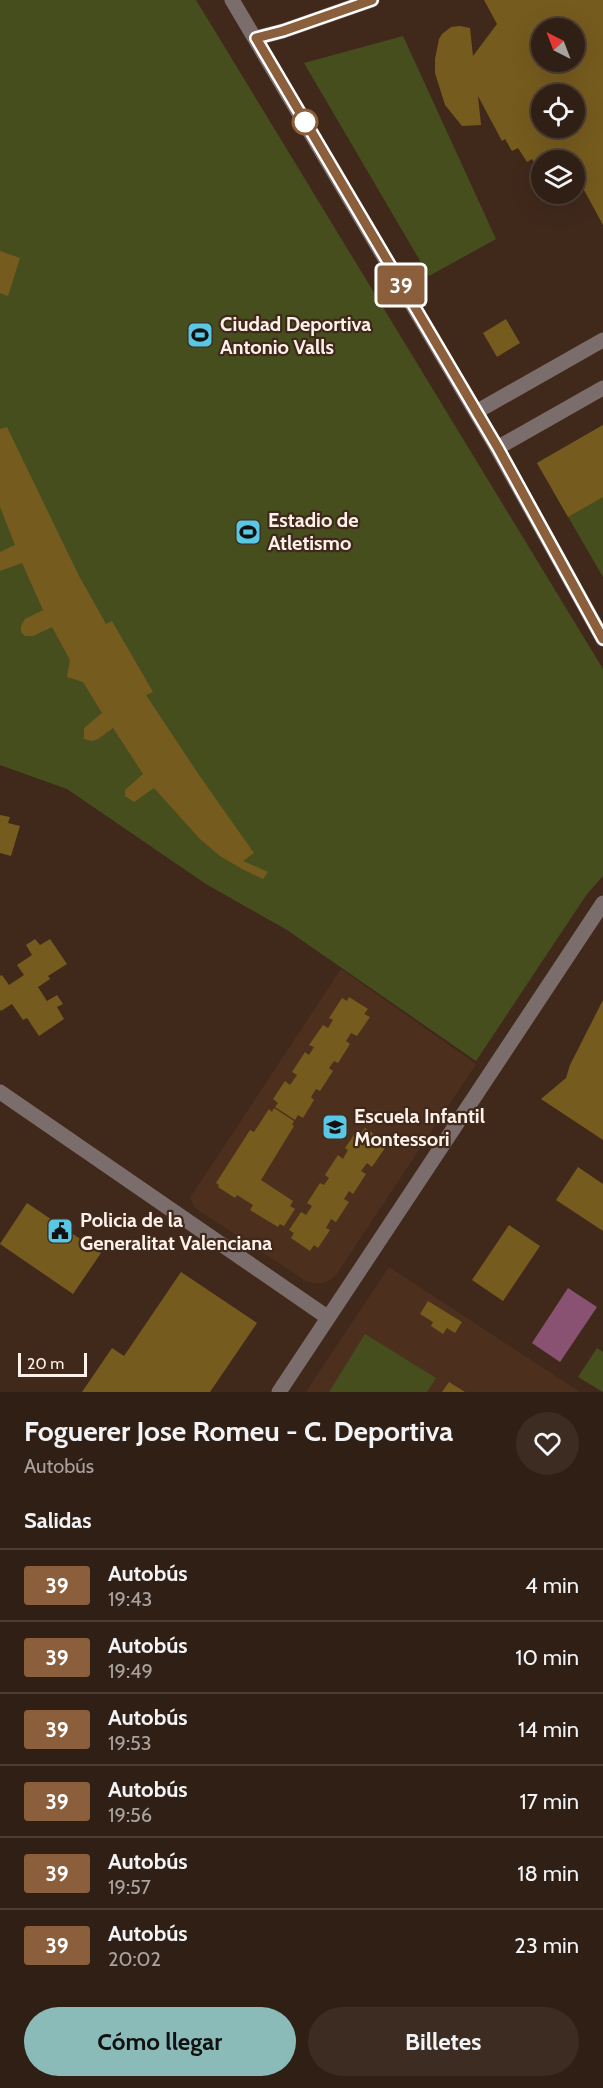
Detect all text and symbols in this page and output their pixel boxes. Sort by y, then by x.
north arrow [531,18,585,72]
map controls [531,18,585,204]
button: locate [531,84,585,138]
unlabelled marker [292,109,318,135]
button: layers [531,150,585,204]
line badge: 39 [374,266,428,304]
text: 39 [389,273,413,298]
place label: Ciudad Deportiva Antonio Valls [220,312,371,359]
sports icon: Ciudad Deportiva Antonio Valls [185,320,215,350]
place label: Estadio de Atletismo [268,508,359,555]
sports icon: Estadio de Atletismo [233,517,263,547]
place label: Escuela Infantil Montessori [354,1104,485,1151]
school or university icon: Escuela Infantil Montessori [320,1112,350,1142]
place label: Policia de la Generalitat Valenciana [80,1208,272,1255]
public building icon: Policia de la Generalitat Valenciana [45,1216,75,1246]
scale bar [18,1350,87,1378]
text: 20 m [27,1354,64,1373]
button: heart [516,1412,579,1475]
text: Foguerer Jose Romeu - C. Deportiva [24,1414,453,1448]
text: Autobús [24,1454,94,1478]
text: Salidas [24,1507,92,1534]
text: Autobús [108,1560,188,1587]
text: 4 min [525,1572,579,1599]
text: 39 [45,1573,69,1598]
text: 19:43 [108,1587,152,1611]
text: Autobús [108,1632,188,1659]
text: 10 min [515,1644,579,1671]
text: 39 [45,1645,69,1670]
text: 19:49 [108,1659,153,1683]
text: Autobús [108,1704,188,1731]
text: 14 min [518,1716,579,1743]
text: 39 [45,1717,69,1742]
text: 19:53 [108,1731,152,1755]
text: Autobús [108,1776,188,1803]
text: 17 min [520,1788,579,1815]
text: 39 [45,1789,69,1814]
text: 19:56 [108,1803,152,1827]
text: Autobús [108,1848,188,1875]
text: 18 min [517,1860,579,1887]
text: 39 [45,1861,69,1886]
text: 19:57 [108,1875,151,1899]
text: Autobús [108,1920,188,1947]
text: 23 min [514,1932,579,1959]
text: 39 [45,1933,69,1958]
text: 20:02 [108,1947,161,1971]
button: Cómo llegar [24,2007,296,2076]
button: Billetes [308,2007,579,2076]

